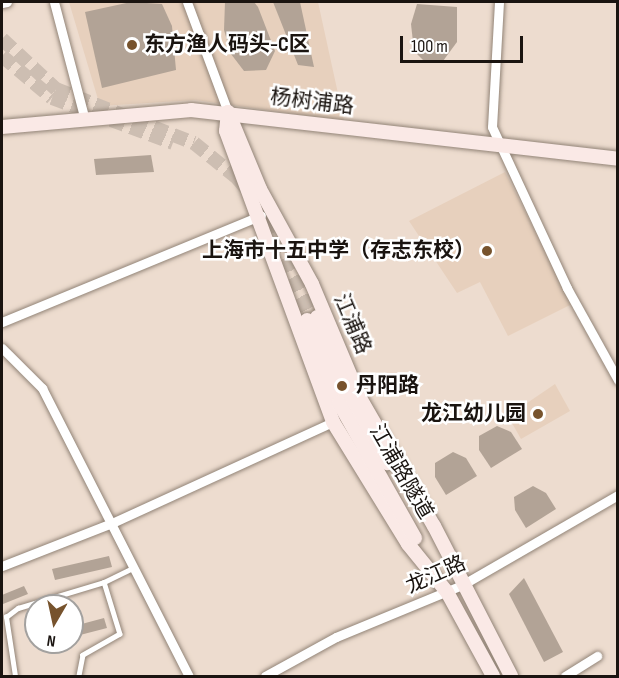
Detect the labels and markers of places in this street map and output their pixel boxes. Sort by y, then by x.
place label: 东方渔人码头-C区 [144,32,310,58]
marker: 东方渔人码头-C区 [125,38,139,52]
place label: 上海市十五中学（存志东校） [202,238,475,264]
marker: 上海市十五中学（存志东校） [480,244,494,258]
place label: 丹阳路 [356,373,419,399]
marker: 丹阳路 [333,377,351,395]
place label: 龙江幼儿园 [421,401,526,427]
marker: 龙江幼儿园 [531,407,545,421]

